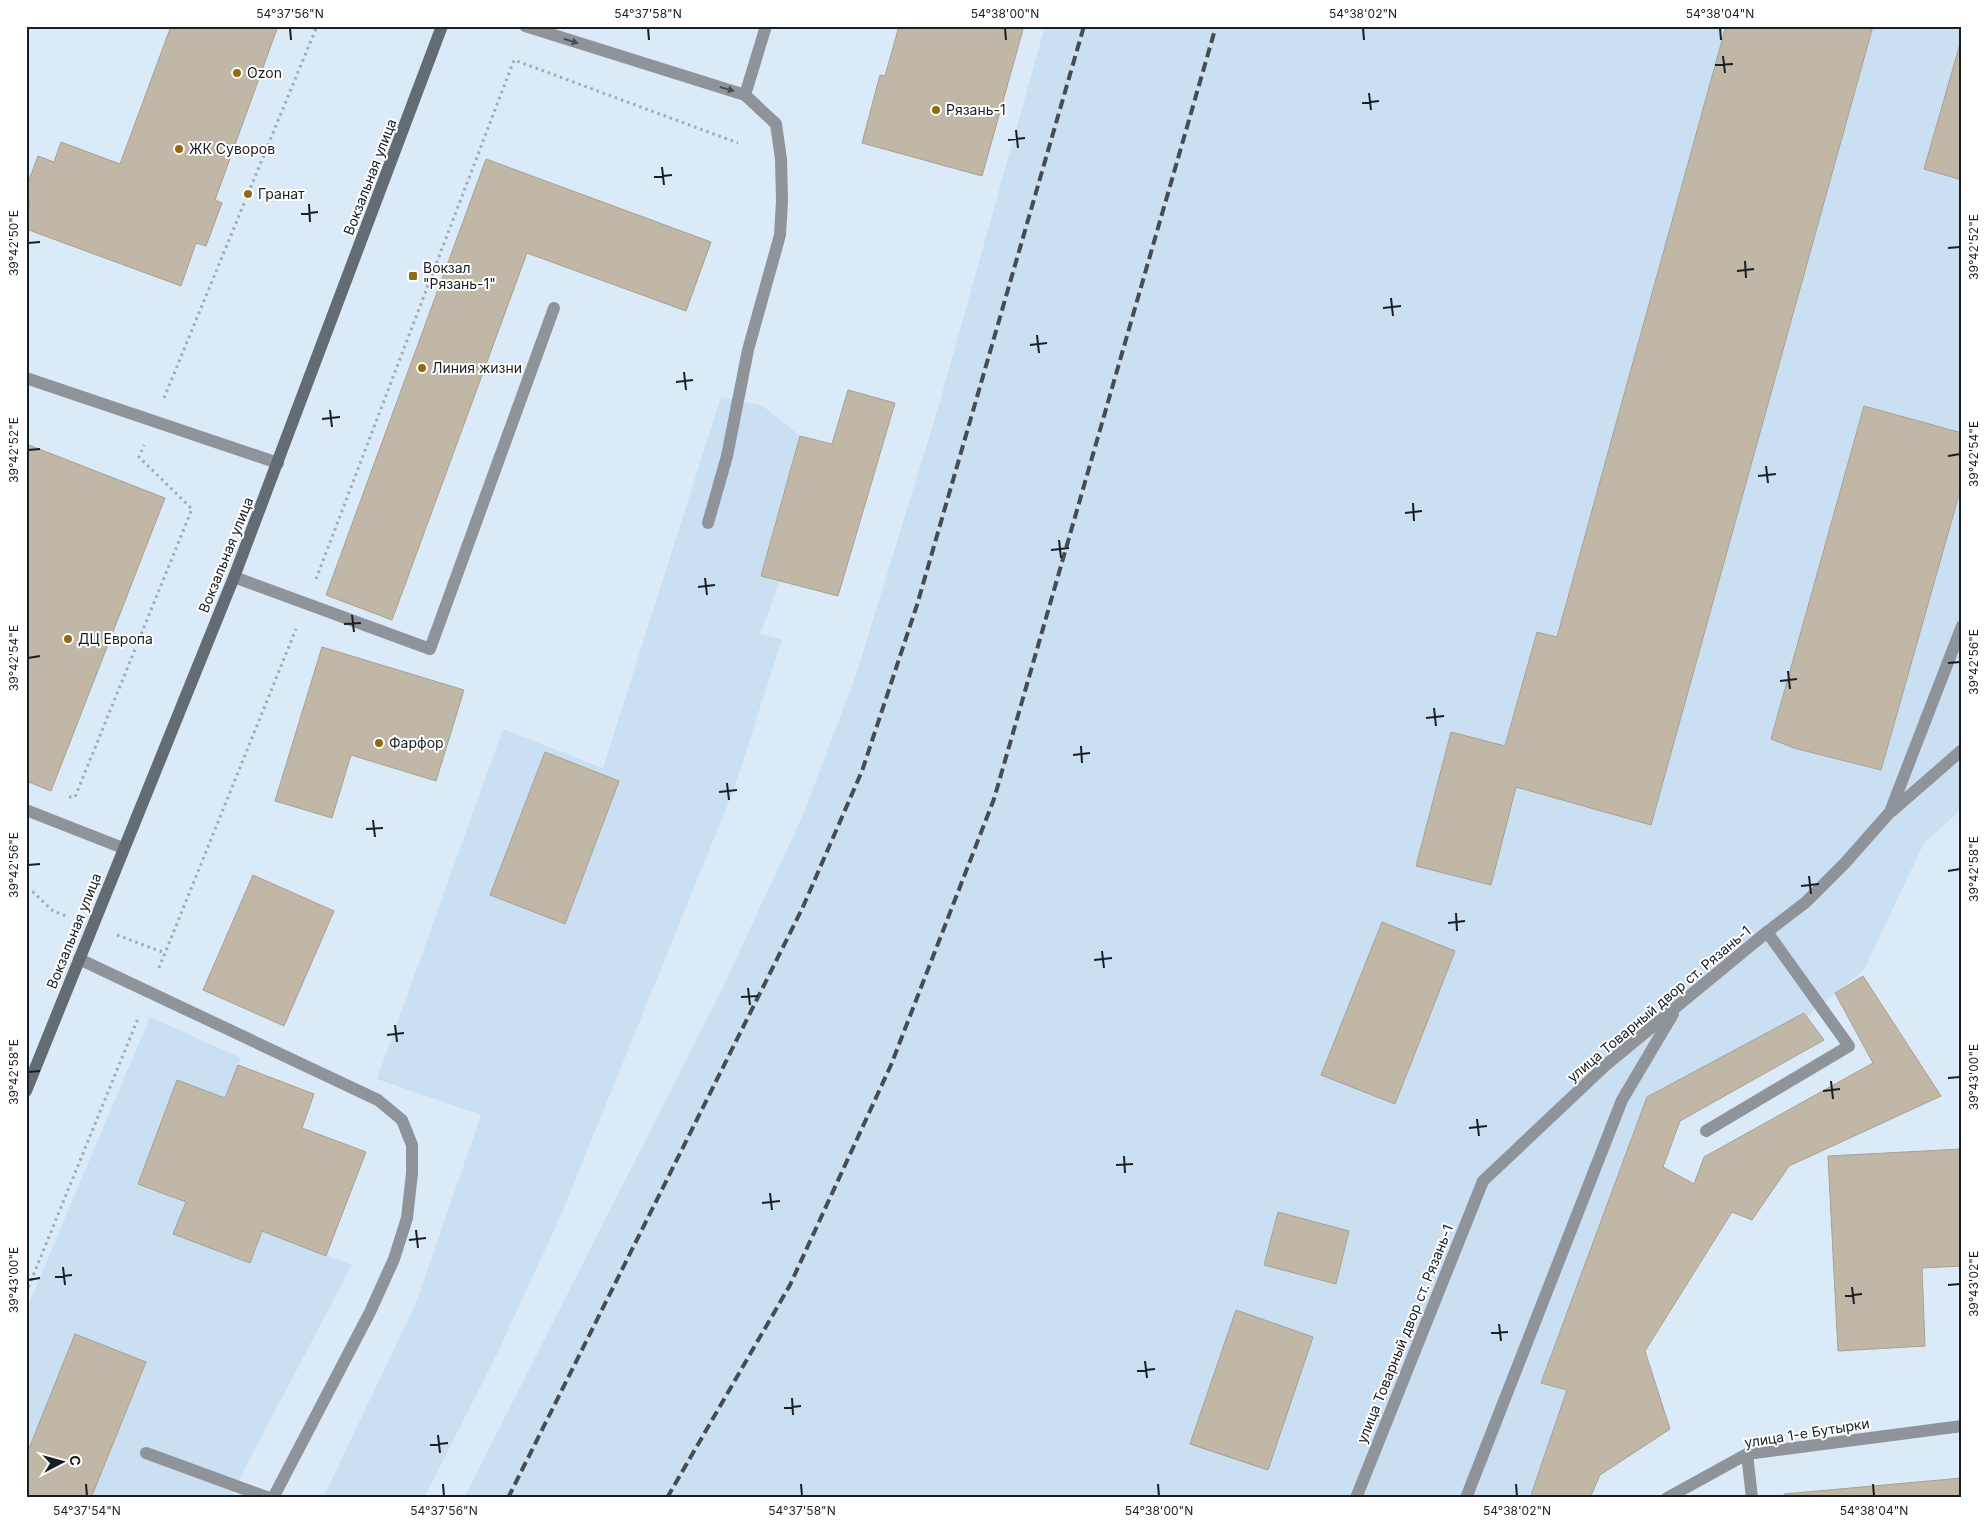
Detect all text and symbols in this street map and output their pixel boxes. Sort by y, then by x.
text: 54°37'56"N [256,6,324,21]
text: 54°37'58"N [614,6,682,21]
text: 54°38'00"N [971,6,1039,21]
text: 54°38'02"N [1329,6,1397,21]
text: 54°38'04"N [1686,6,1754,21]
one-way arrow [564,38,579,45]
place label: Ozon [247,64,282,81]
marker: Ozon [231,67,243,79]
one-way arrow [719,86,734,94]
place label: Рязань-1 [946,101,1006,118]
marker: Рязань-1 [930,104,942,116]
street label: Вокзальная улица [340,116,400,237]
place label: ЖК Суворов [189,140,275,157]
marker: ЖК Суворов [173,143,185,155]
place label: Гранат [258,185,305,202]
marker: Гранат [242,188,254,200]
text: 39°42'50"E [6,210,21,276]
text: 39°42'52"E [1966,214,1981,280]
place label: Вокзал "Рязань-1" [423,259,496,292]
marker: Вокзал "Рязань-1" [407,270,419,282]
place label: Линия жизни [432,359,522,376]
marker: Линия жизни [416,362,428,374]
text: 39°42'52"E [6,417,21,483]
text: 39°42'54"E [1966,421,1981,487]
street label: Вокзальная улица [195,495,256,615]
text: 39°42'54"E [6,625,21,691]
text: 39°42'56"E [1966,629,1981,695]
place label: ДЦ Европа [78,630,153,647]
marker: ДЦ Европа [62,633,74,645]
place label: Фарфор [389,734,444,751]
marker: Фарфор [373,737,385,749]
text: 39°42'56"E [6,832,21,898]
text: 39°42'58"E [1966,836,1981,902]
street label: Вокзальная улица [43,871,104,991]
street label: улица Товарный двор ст. Рязань-1 [1564,922,1754,1085]
text: 39°42'58"E [6,1039,21,1105]
text: 39°43'00"E [1966,1044,1981,1110]
street label: улица Товарный двор ст. Рязань-1 [1353,1222,1456,1446]
text: 39°43'00"E [6,1247,21,1313]
text: 39°43'02"E [1966,1251,1981,1317]
street label: улица 1-е Бутырки [1743,1414,1871,1451]
north arrow [38,1436,88,1486]
text: С [66,1455,84,1467]
text: 54°37'54"N [53,1503,121,1518]
text: 54°37'56"N [410,1503,478,1518]
text: 54°37'58"N [768,1503,836,1518]
text: 54°38'00"N [1125,1503,1193,1518]
text: 54°38'02"N [1483,1503,1551,1518]
text: 54°38'04"N [1840,1503,1908,1518]

